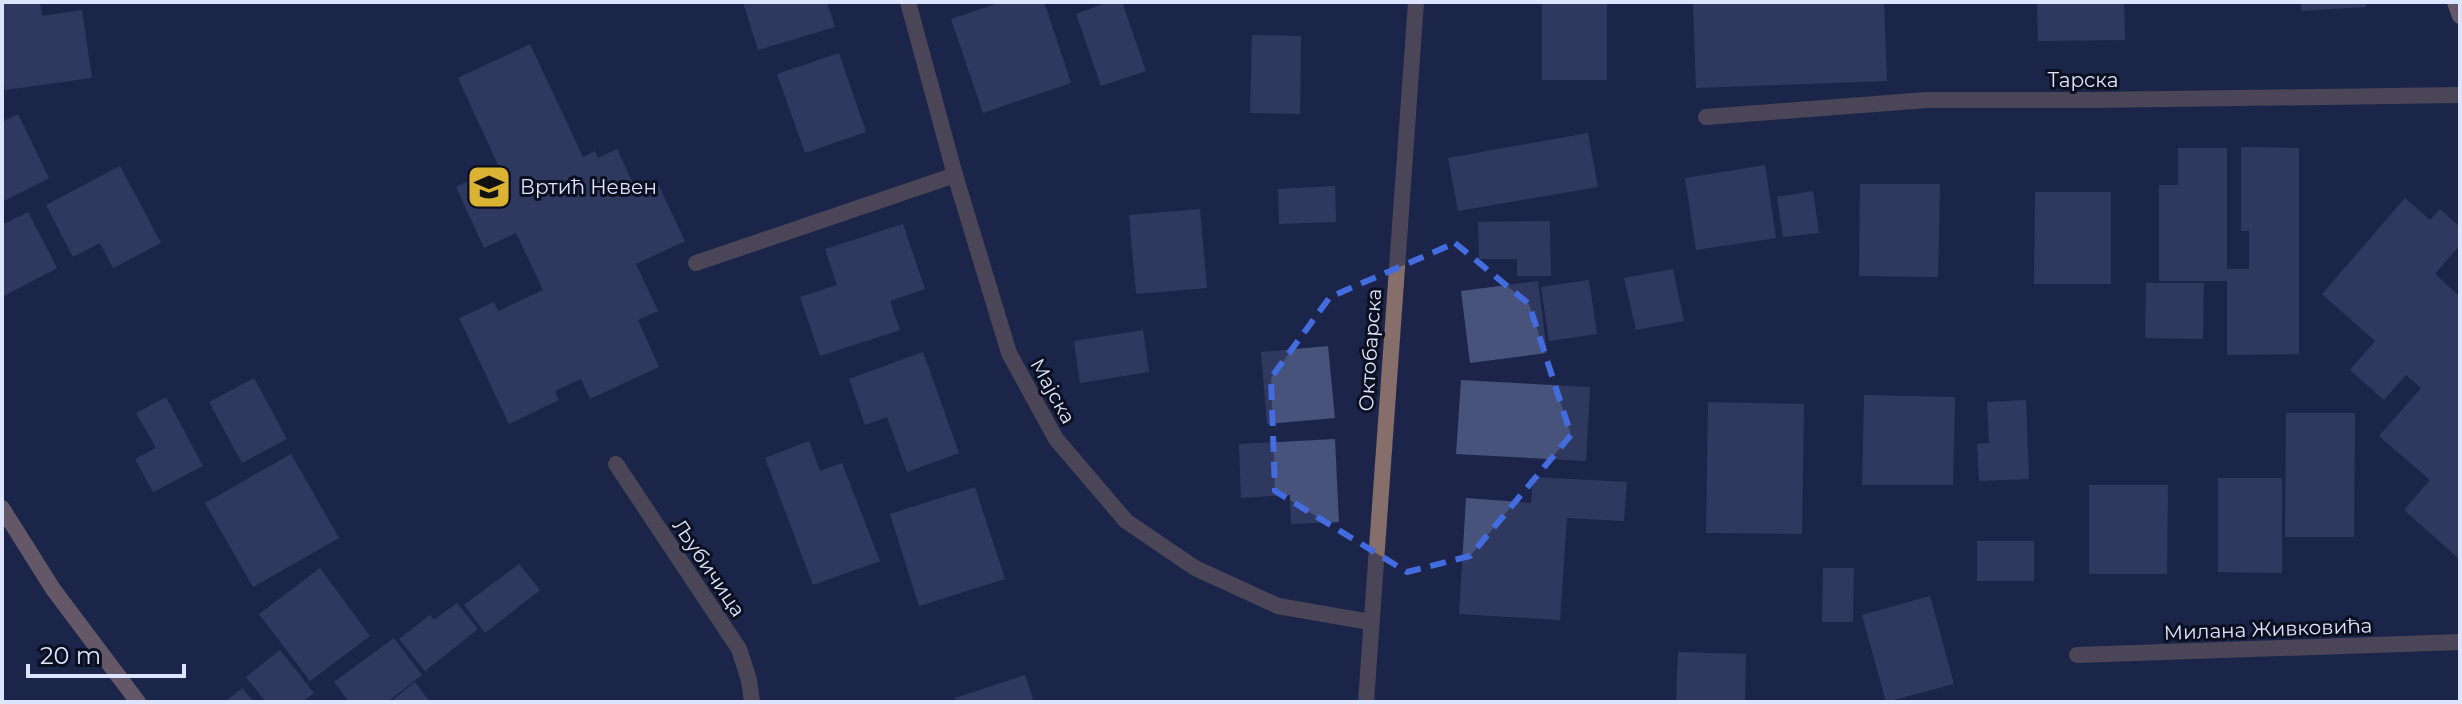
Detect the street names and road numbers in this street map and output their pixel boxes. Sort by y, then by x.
street label: Тарска [2048,68,2118,92]
street label: Октобарска [1354,288,1386,412]
street label: Мајска [1025,354,1081,428]
street label: Љубичица [668,515,750,621]
street label: Милана Живковића [2163,613,2373,645]

